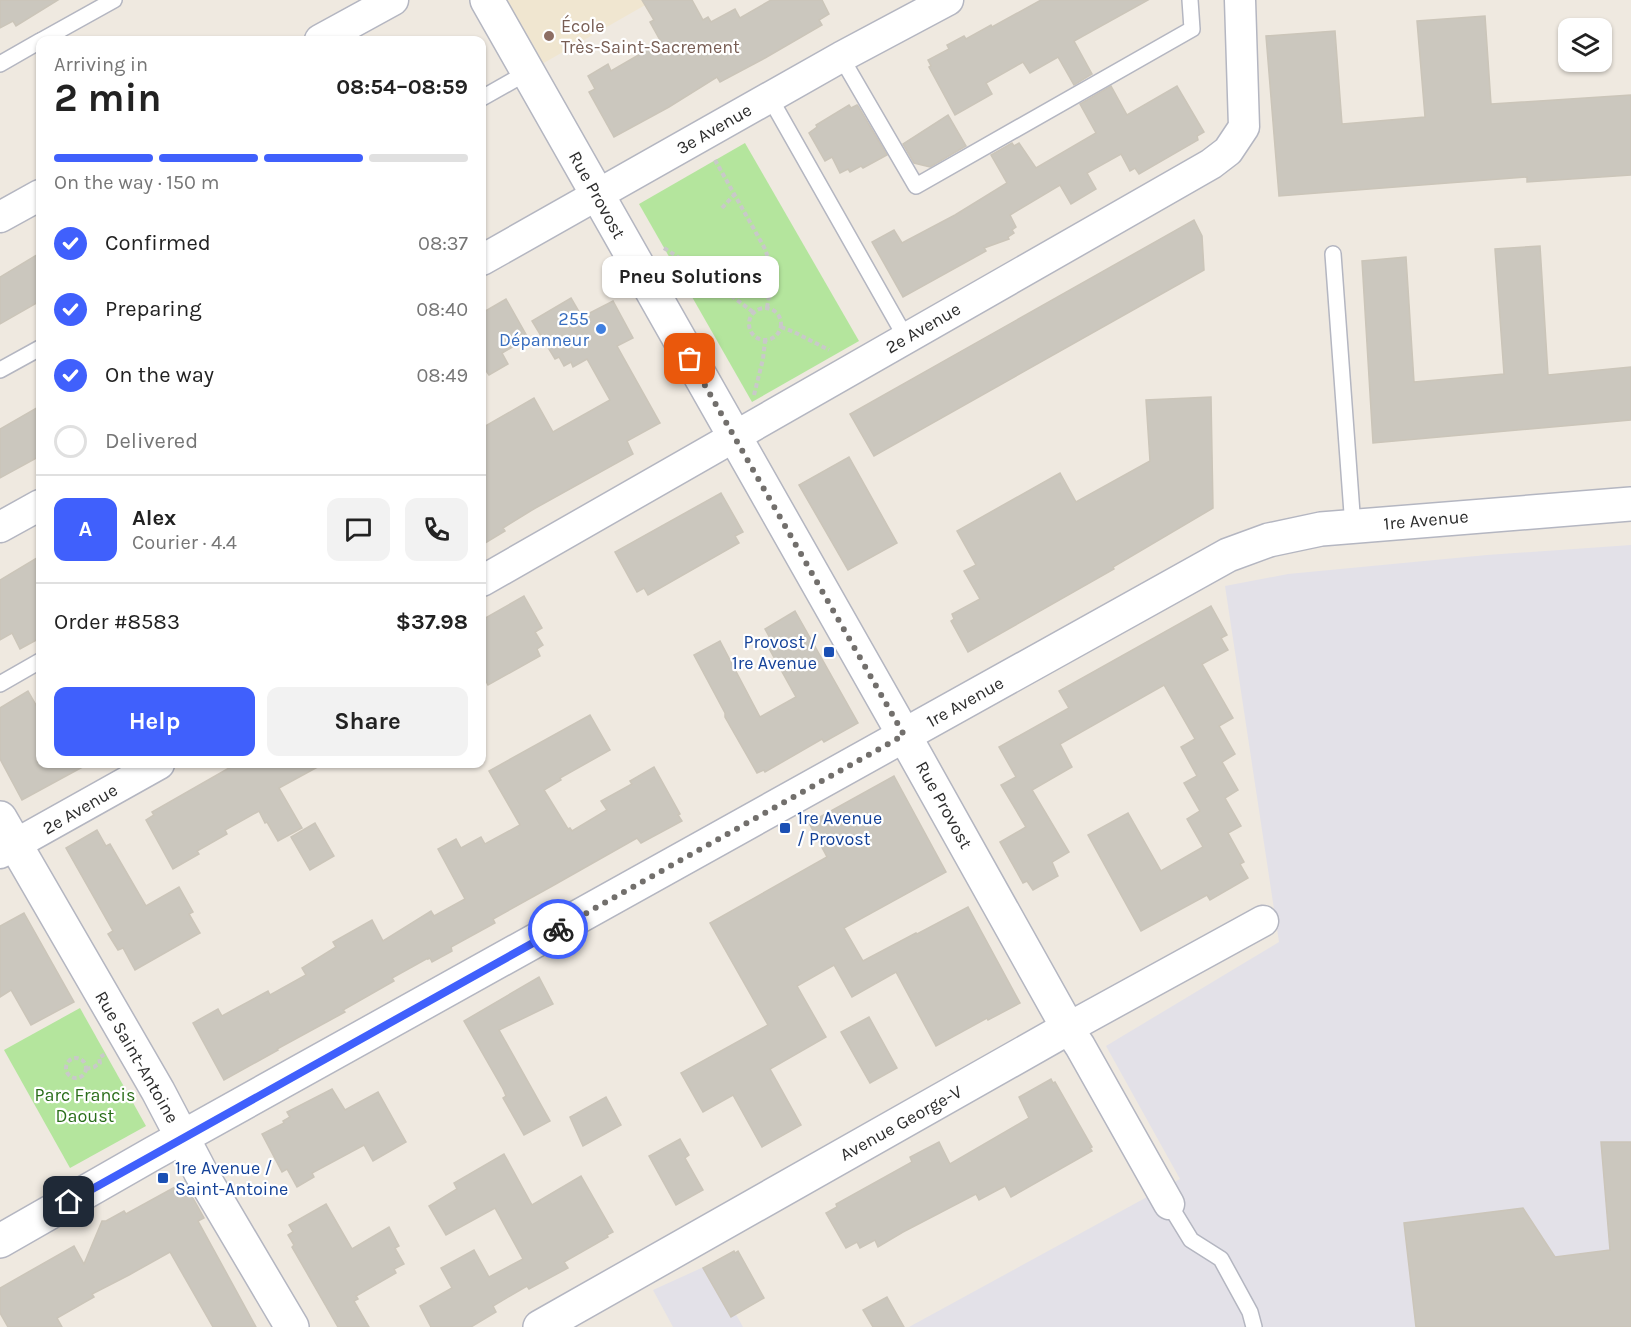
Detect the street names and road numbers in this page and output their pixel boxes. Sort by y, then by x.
street label: 3e Avenue [672,99,756,159]
street label: Rue Provost [564,147,630,243]
street label: 2e Avenue [881,298,965,358]
street label: 1re Avenue [1383,505,1469,535]
street label: 1re Avenue [922,672,1008,732]
street label: Rue Provost [911,757,977,853]
street label: 2e Avenue [38,779,122,839]
street label: Rue Saint-Antoine [90,987,184,1127]
street label: Avenue George-V [836,1080,966,1166]

